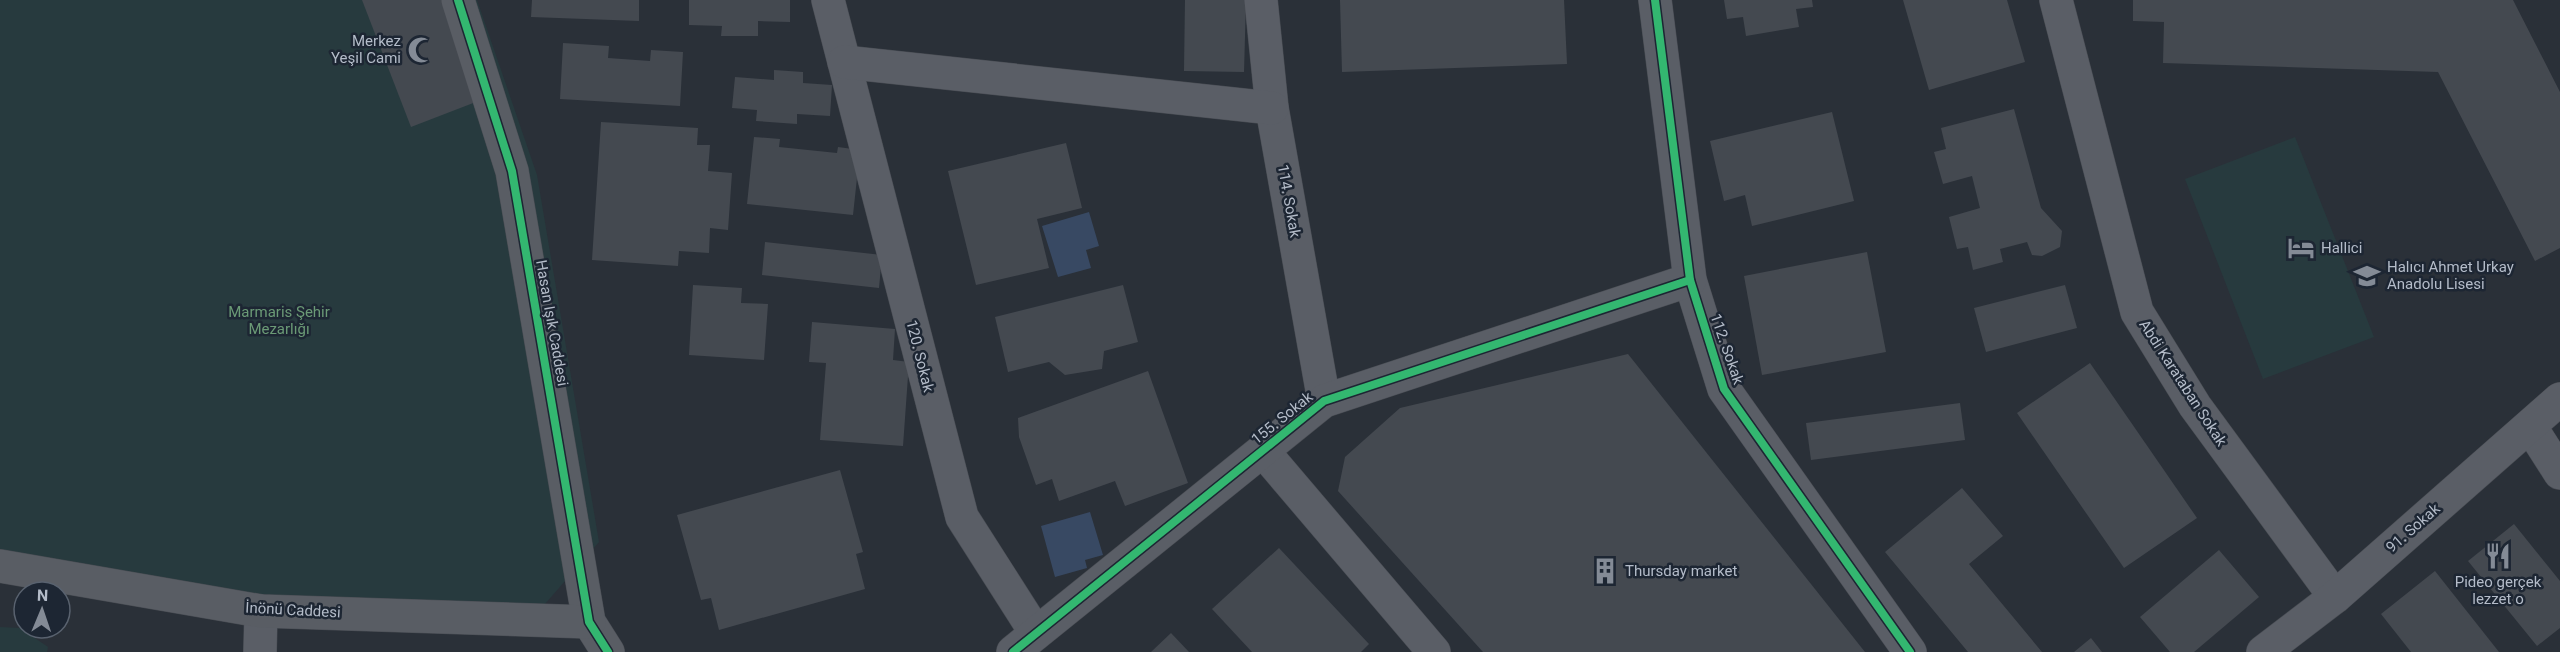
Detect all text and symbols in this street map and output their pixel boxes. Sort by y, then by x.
place label: Merkez Yeşil Cami [331,32,401,67]
mosque icon: Merkez Yeşil Cami [406,35,436,65]
street label: 114. Sokak [1274,163,1304,239]
hotel icon: Hallici [2286,233,2316,263]
place label: Hallici [2321,239,2362,257]
place label: Halıcı Ahmet Urkay Anadolu Lisesi [2387,258,2514,293]
street label: Hasan Işık Caddesi [532,259,572,387]
school or university icon: Halıcı Ahmet Urkay Anadolu Lisesi [2352,261,2382,291]
park label: Marmaris Şehir Mezarlığı [228,303,330,338]
street label: 112. Sokak [1706,311,1748,387]
street label: Abdi Karataban Sokak [2135,316,2231,450]
street label: 120. Sokak [902,318,938,394]
street label: 155. Sokak [1248,388,1317,448]
street label: 91. Sokak [2382,500,2444,556]
restaurant icon: Pideo gerçek lezzet o [2483,541,2513,571]
building icon: Thursday market [1590,556,1620,586]
place label: Thursday market [1625,562,1737,580]
place label: Pideo gerçek lezzet o [2455,573,2542,608]
north arrow [12,580,72,640]
text: N [37,586,48,605]
street label: İnönü Caddesi [245,599,341,621]

